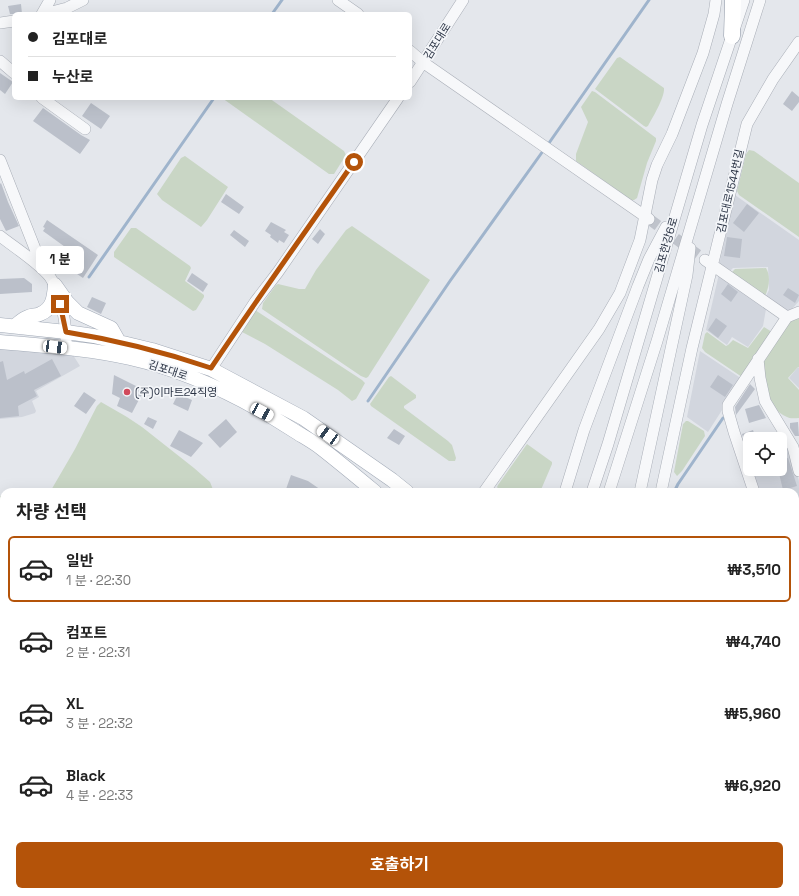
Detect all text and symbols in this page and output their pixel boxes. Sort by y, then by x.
street label: 김포대로 [420,20,454,62]
text: 김포대로 [52,29,107,48]
text: 누산로 [52,67,93,86]
street label: 김포대로1544번길 [714,148,746,234]
route start [345,153,363,171]
street label: 김포한강6로 [651,216,681,274]
callout: 1 분 [36,246,84,274]
text: 1 분 [49,251,71,268]
route end [51,295,69,313]
car [42,340,68,354]
street label: 김포대로 [147,357,189,383]
place label: (주)이마트24직영 [135,385,217,399]
marker: (주)이마트24직영 [122,387,132,397]
car [249,401,275,423]
car [315,423,341,447]
map controls [743,432,787,476]
button: locate [743,432,787,476]
text: 차량 선택 [16,500,87,523]
icon: car [18,551,54,587]
text: 일반 [66,551,94,570]
text: ₩3,510 [727,560,781,579]
text: 1 분 · 22:30 [66,572,131,589]
icon: car [18,623,54,659]
text: 컴포트 [66,623,107,642]
text: ₩4,740 [725,632,781,651]
text: 2 분 · 22:31 [66,644,130,661]
text: XL [66,694,84,713]
icon: car [18,695,54,731]
text: ₩5,960 [724,704,781,723]
text: 3 분 · 22:32 [66,715,133,732]
text: Black [66,766,106,785]
icon: car [18,767,54,803]
text: ₩6,920 [724,776,781,795]
text: 4 분 · 22:33 [66,787,133,804]
button: 호출하기 [16,842,783,888]

